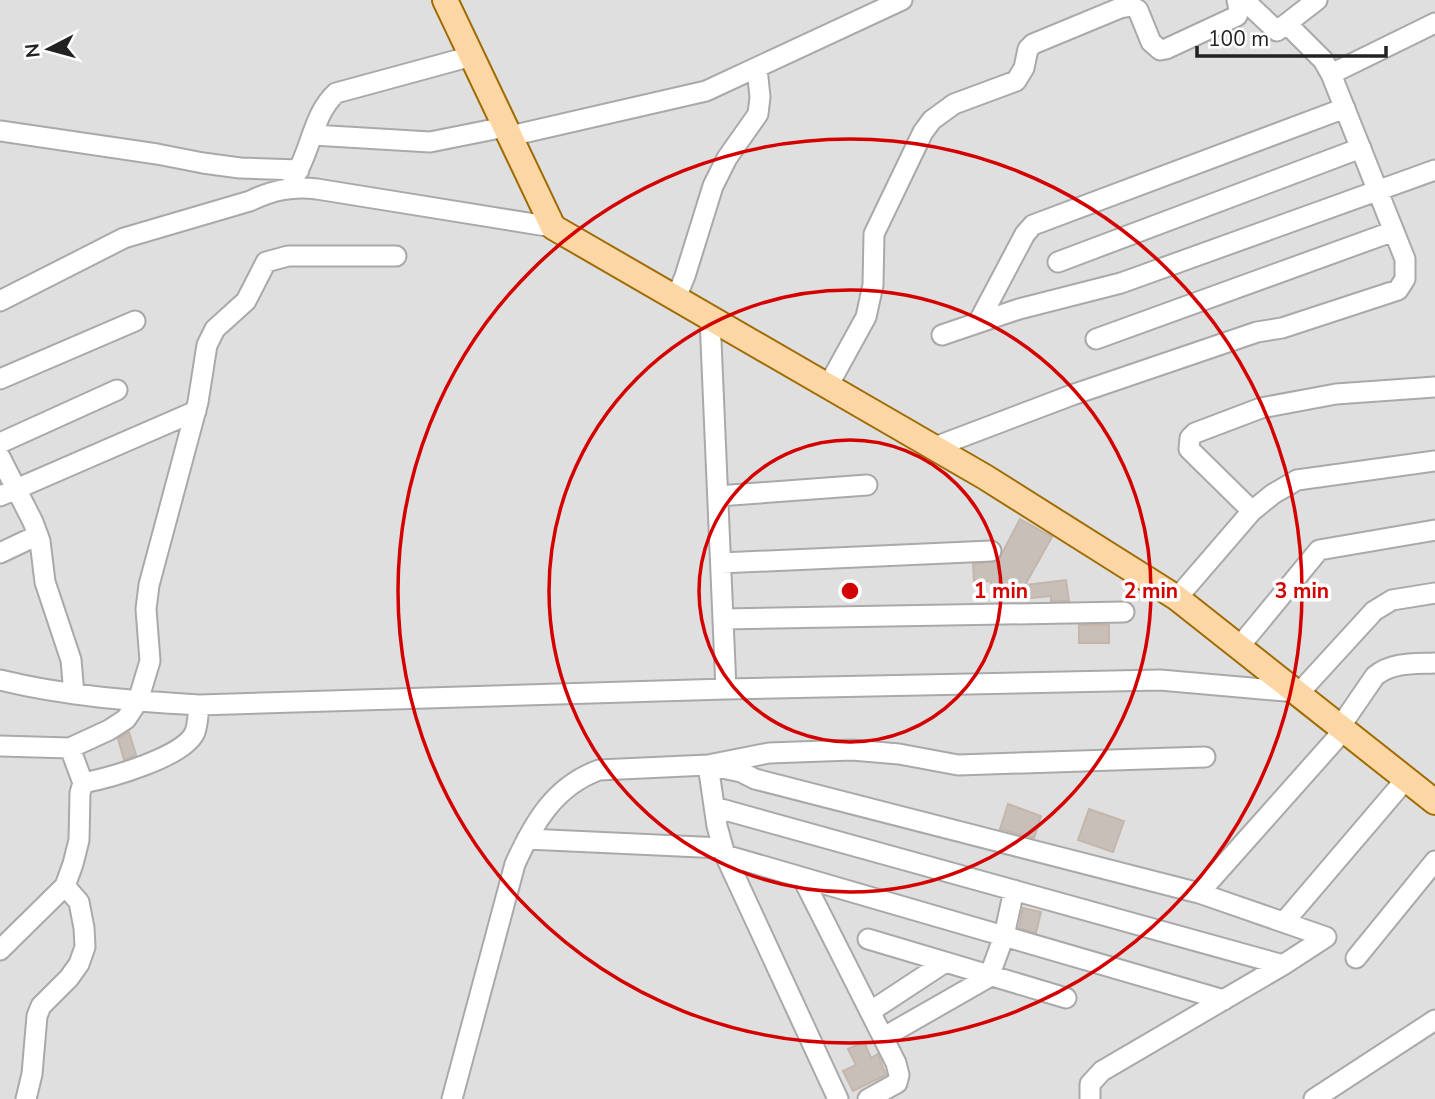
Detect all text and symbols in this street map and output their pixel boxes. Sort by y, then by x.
north arrow [14,14,84,84]
scale bar [1197,14,1386,58]
text: 100 m [1208,25,1269,53]
text: N [19,42,47,59]
text: 1 min [974,577,1028,605]
text: 2 min [1124,577,1178,605]
text: 3 min [1275,577,1329,605]
centre of rings [838,579,862,603]

